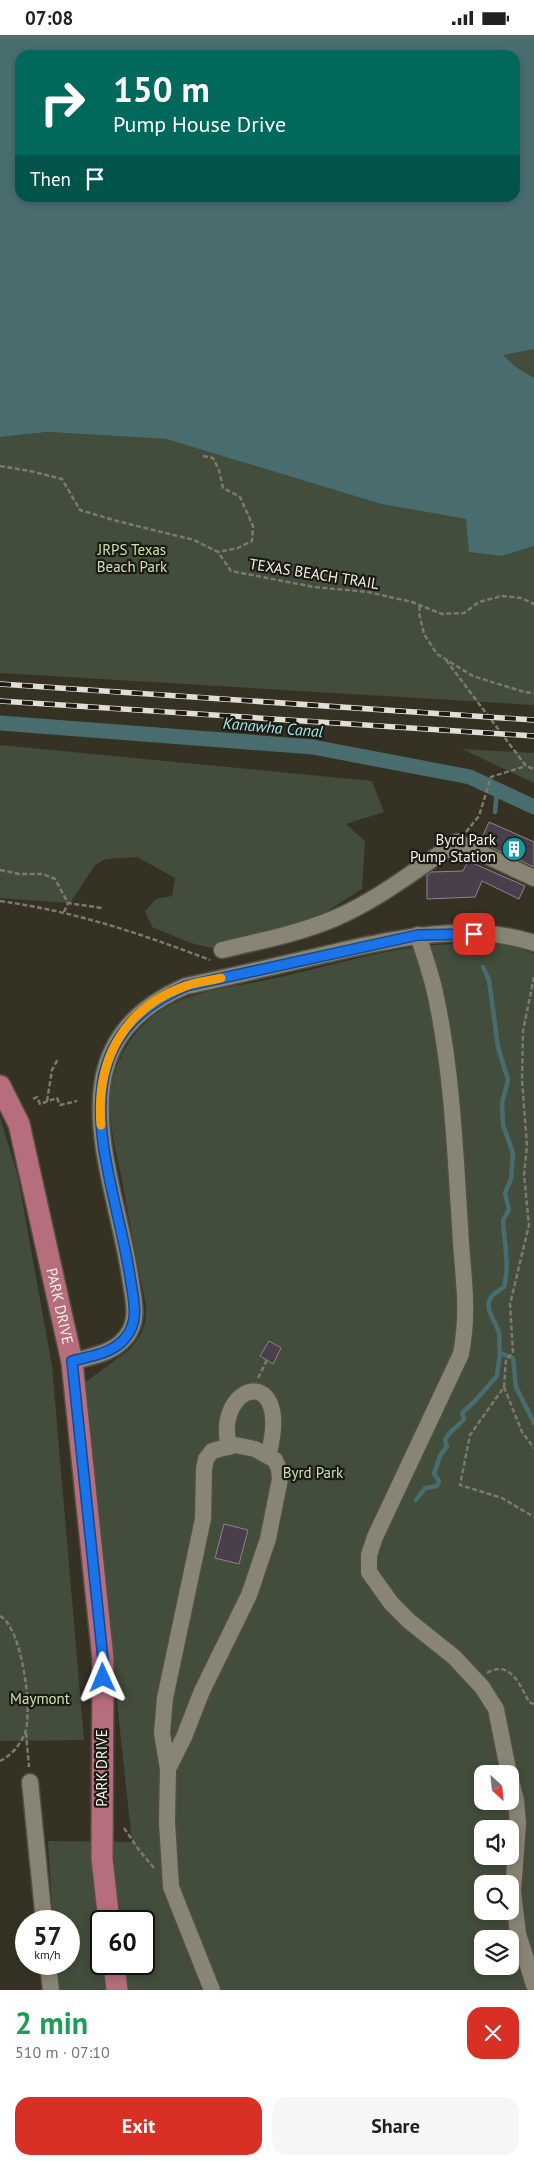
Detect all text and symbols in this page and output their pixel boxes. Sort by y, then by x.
text: 07:08 [25,6,73,30]
text: 150 m [113,66,210,112]
icon: right [30,70,95,135]
text: Pump House Drive [113,110,286,138]
icon: arrive [81,165,109,193]
text: Then [30,167,71,191]
park label: JRPS Texas Beach Park [97,540,168,576]
street label: TEXAS BEACH TRAIL [248,554,381,593]
water label: Kanawha Canal [222,713,325,741]
place label: Byrd Park Pump Station [410,830,497,866]
building icon: Byrd Park Pump Station [501,836,527,862]
pin [453,913,495,955]
icon: arrive [460,920,488,948]
street label: PARK DRIVE [42,1266,78,1346]
park label: Byrd Park [283,1463,344,1482]
position arrow [76,1651,128,1703]
park label: Maymont [10,1689,70,1708]
street label: PARK DRIVE [92,1729,111,1807]
north arrow [474,1765,519,1810]
map controls [474,1765,519,1975]
button: sound [474,1820,519,1865]
button: search [474,1875,519,1920]
speed limit sign: 60 [90,1910,155,1975]
text: 57 [33,1920,62,1952]
button: layers [474,1930,519,1975]
text: km/h [34,1947,61,1962]
text: 2 min [15,2003,88,2042]
button: close [467,2007,519,2059]
text: 510 m · 07:10 [15,2042,110,2062]
button: Exit [15,2097,262,2155]
button: Share [272,2097,519,2155]

